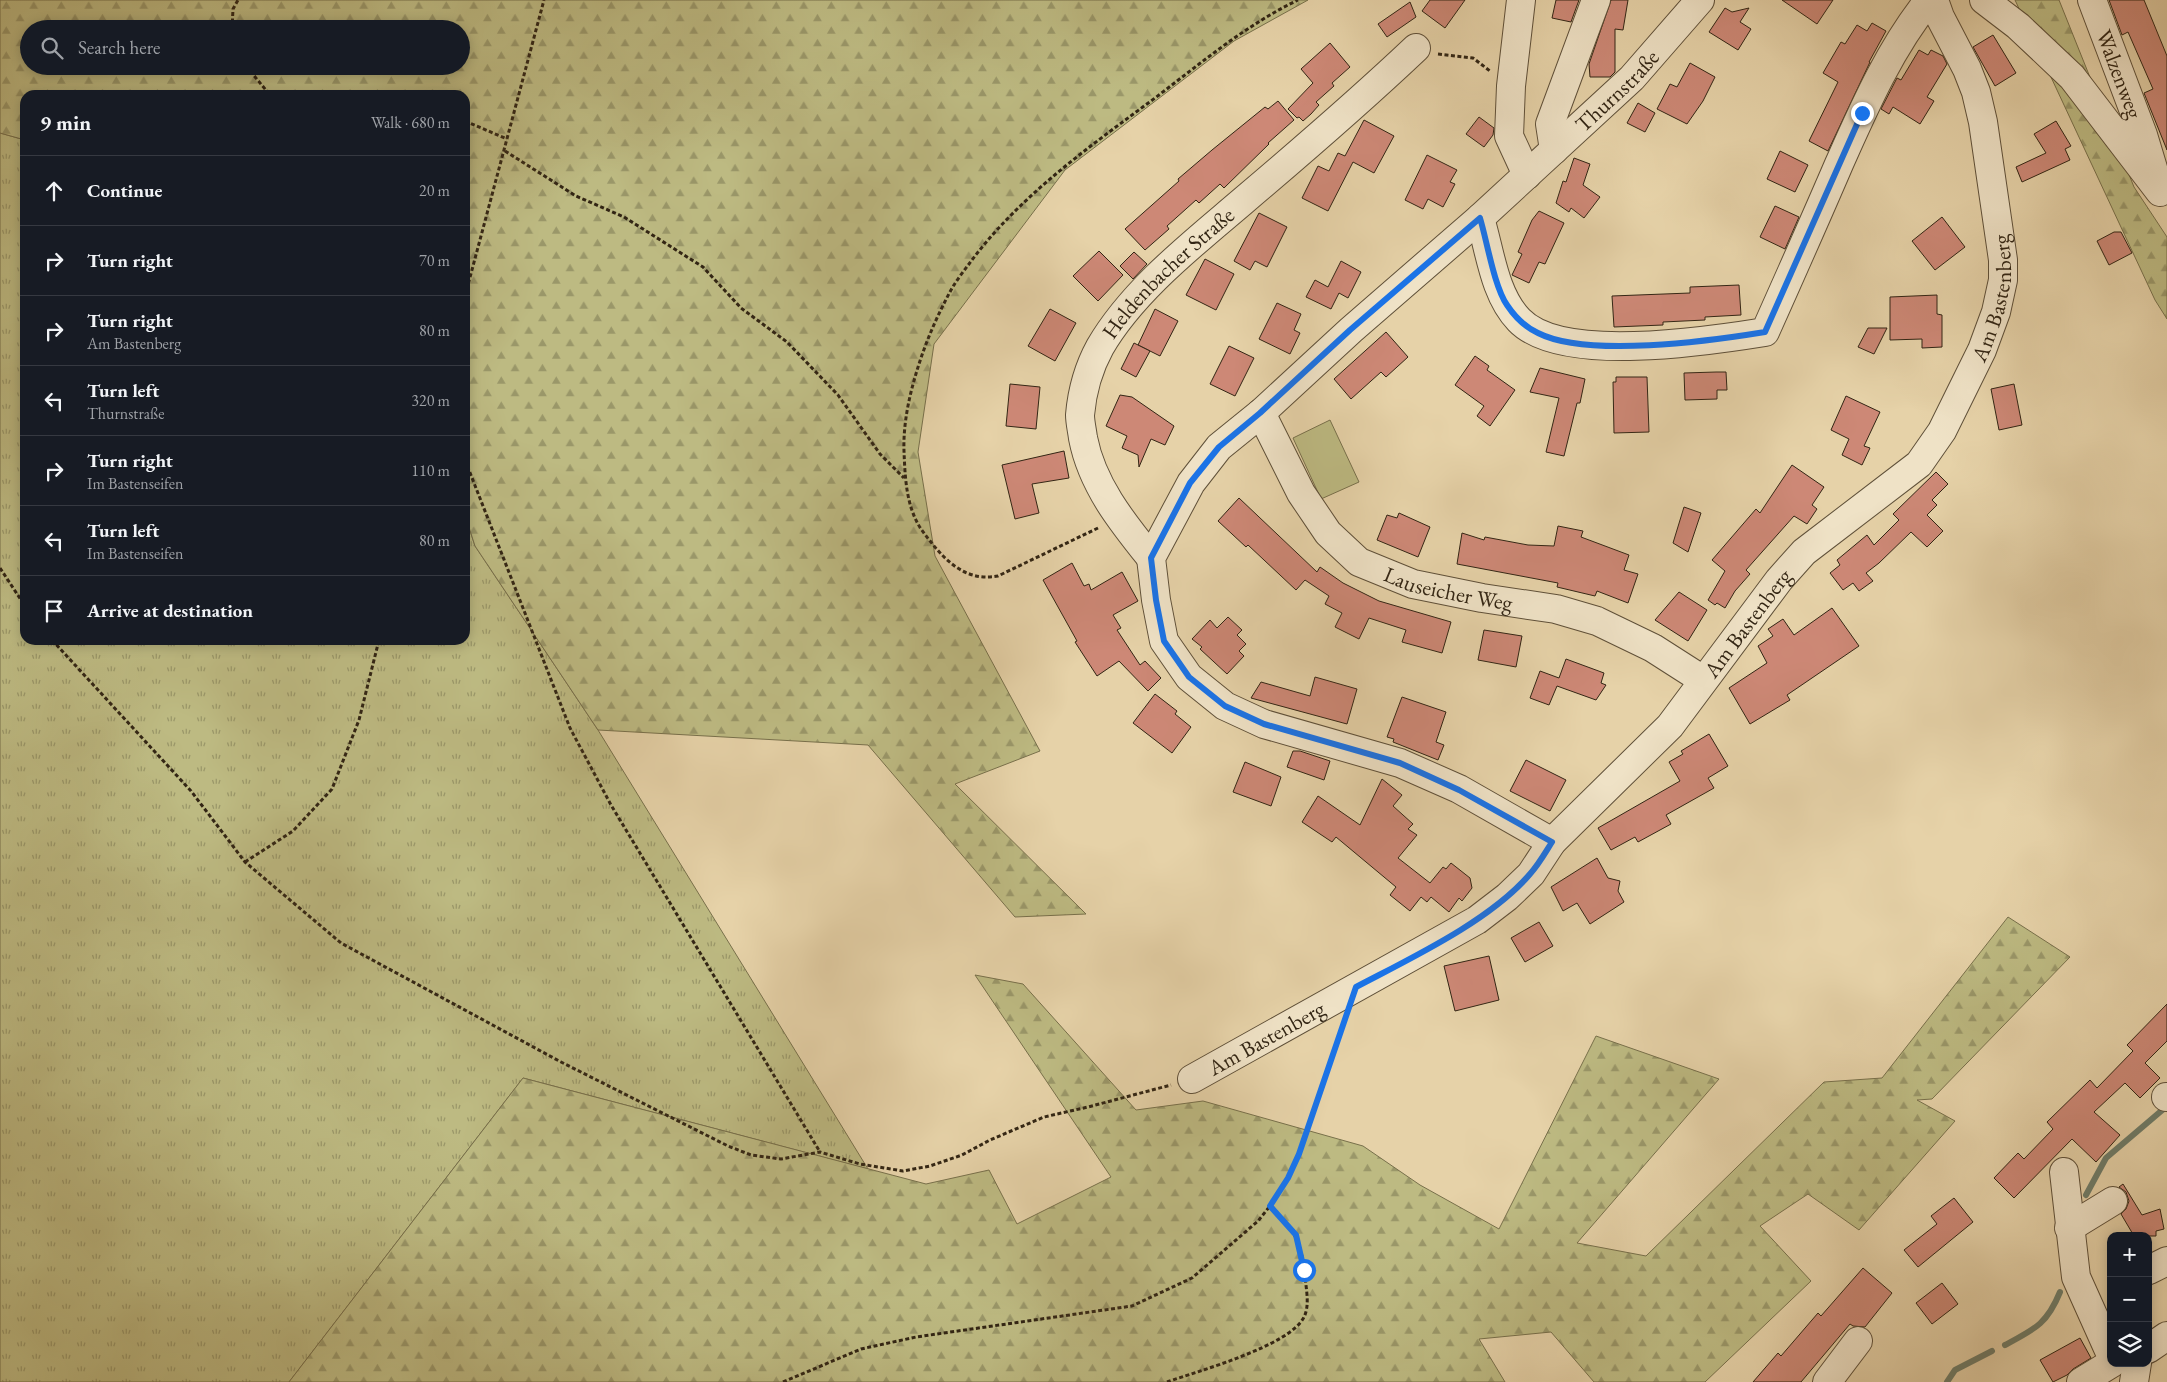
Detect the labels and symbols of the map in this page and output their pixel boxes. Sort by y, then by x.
street label: Walzenweg [2090,26,2150,123]
street label: Thurnstraße [1569,43,1666,138]
route end [1851,102,1874,125]
street label: Heldenbacher Straße [1095,200,1241,345]
street label: Am Bastenberg [1964,232,2018,367]
street label: Lauseicher Weg [1380,560,1515,617]
street label: Am Bastenberg [1697,562,1798,684]
street label: Am Bastenberg [1202,994,1330,1083]
route start [1293,1259,1316,1282]

